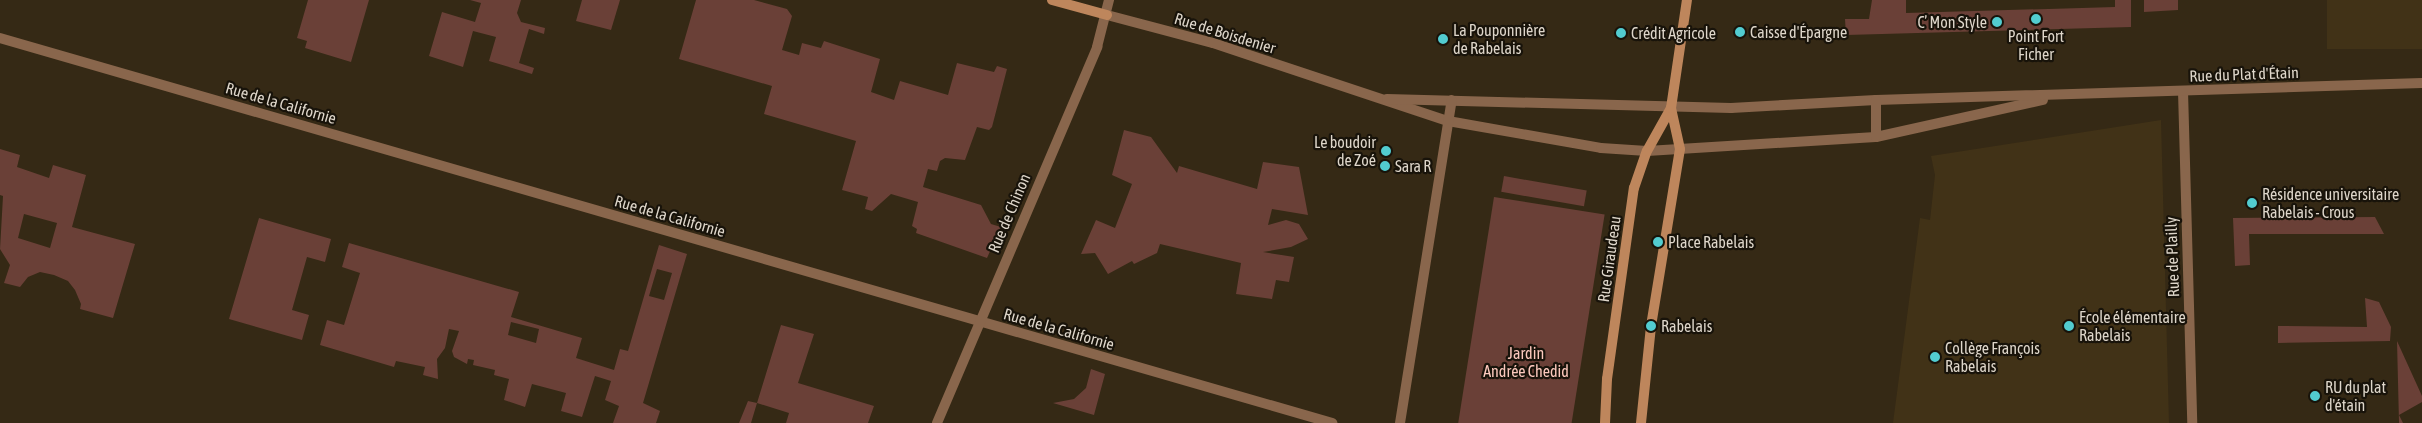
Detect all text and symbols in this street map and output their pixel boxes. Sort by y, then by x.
street label: Rue de Boisdenier [1172,8,1278,58]
place label: C’ Mon Style [1917,12,1987,32]
marker: Point Fort Ficher [2030,13,2042,25]
marker: C’ Mon Style [1991,16,2003,28]
place label: La Pouponnière de Rabelais [1453,20,1545,58]
place label: Caisse d'Épargne [1750,22,1847,42]
place label: Crédit Agricole [1631,23,1716,43]
marker: Caisse d'Épargne [1734,26,1746,38]
place label: Point Fort Ficher [2008,26,2064,64]
marker: Crédit Agricole [1615,27,1627,39]
marker: La Pouponnière de Rabelais [1437,33,1449,45]
street label: Rue du Plat d'Étain [2189,62,2299,86]
street label: Rue de la Californie [224,78,338,128]
place label: Le boudoir de Zoé [1314,132,1376,170]
marker: Le boudoir de Zoé [1380,145,1392,157]
place label: Sara R [1395,156,1431,176]
marker: Sara R [1379,160,1391,172]
street label: Rue de Chinon [984,171,1034,255]
place label: Résidence universitaire Rabelais - Crous [2262,184,2399,222]
street label: Rue de la Californie [613,191,727,241]
marker: Résidence universitaire Rabelais - Crous [2246,197,2258,209]
street label: Rue Giraudeau [1593,215,1625,303]
street label: Rue de Plailly [2161,217,2183,297]
place label: Place Rabelais [1668,232,1754,252]
marker: Place Rabelais [1652,236,1664,248]
street label: Rue de la Californie [1002,304,1116,354]
place label: École élémentaire Rabelais [2079,307,2186,345]
place label: Rabelais [1661,316,1712,336]
marker: Rabelais [1645,320,1657,332]
marker: École élémentaire Rabelais [2063,320,2075,332]
place label: Collège François Rabelais [1945,338,2040,376]
park label: Jardin Andrée Chedid [1483,343,1569,381]
marker: Collège François Rabelais [1929,351,1941,363]
place label: RU du plat d'étain [2325,377,2386,415]
marker: RU du plat d'étain [2309,390,2321,402]

